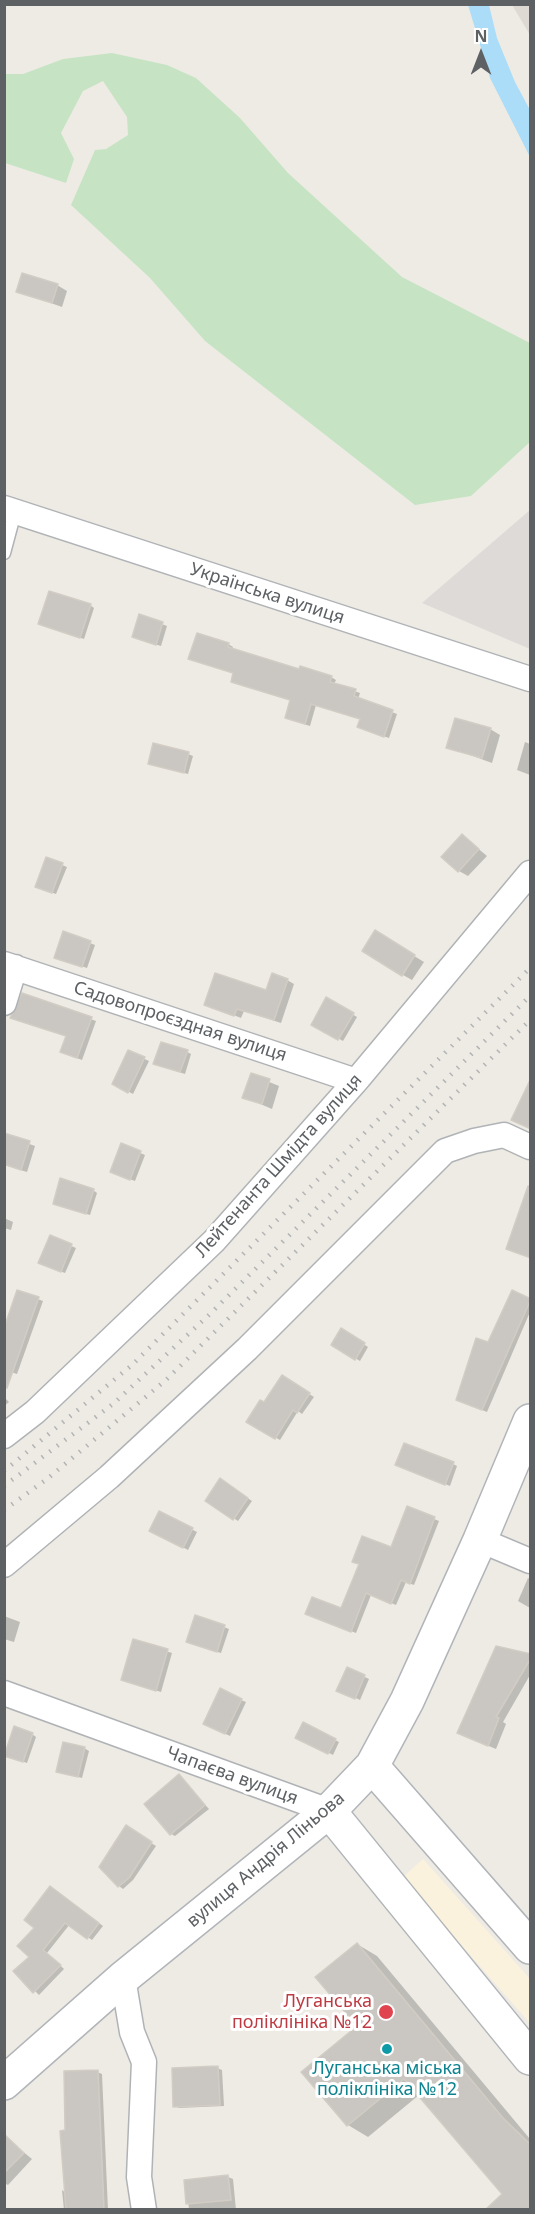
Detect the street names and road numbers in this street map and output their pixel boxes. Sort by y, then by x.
street label: Українська вулиця [187,559,347,629]
street label: Садовопроєздная вулиця [71,977,289,1067]
street label: Лейтенанта Шмідта вулиця [191,1070,367,1262]
street label: Чапаєва вулиця [163,1742,301,1810]
street label: вулиця Андрія Ліньова [183,1788,349,1932]

